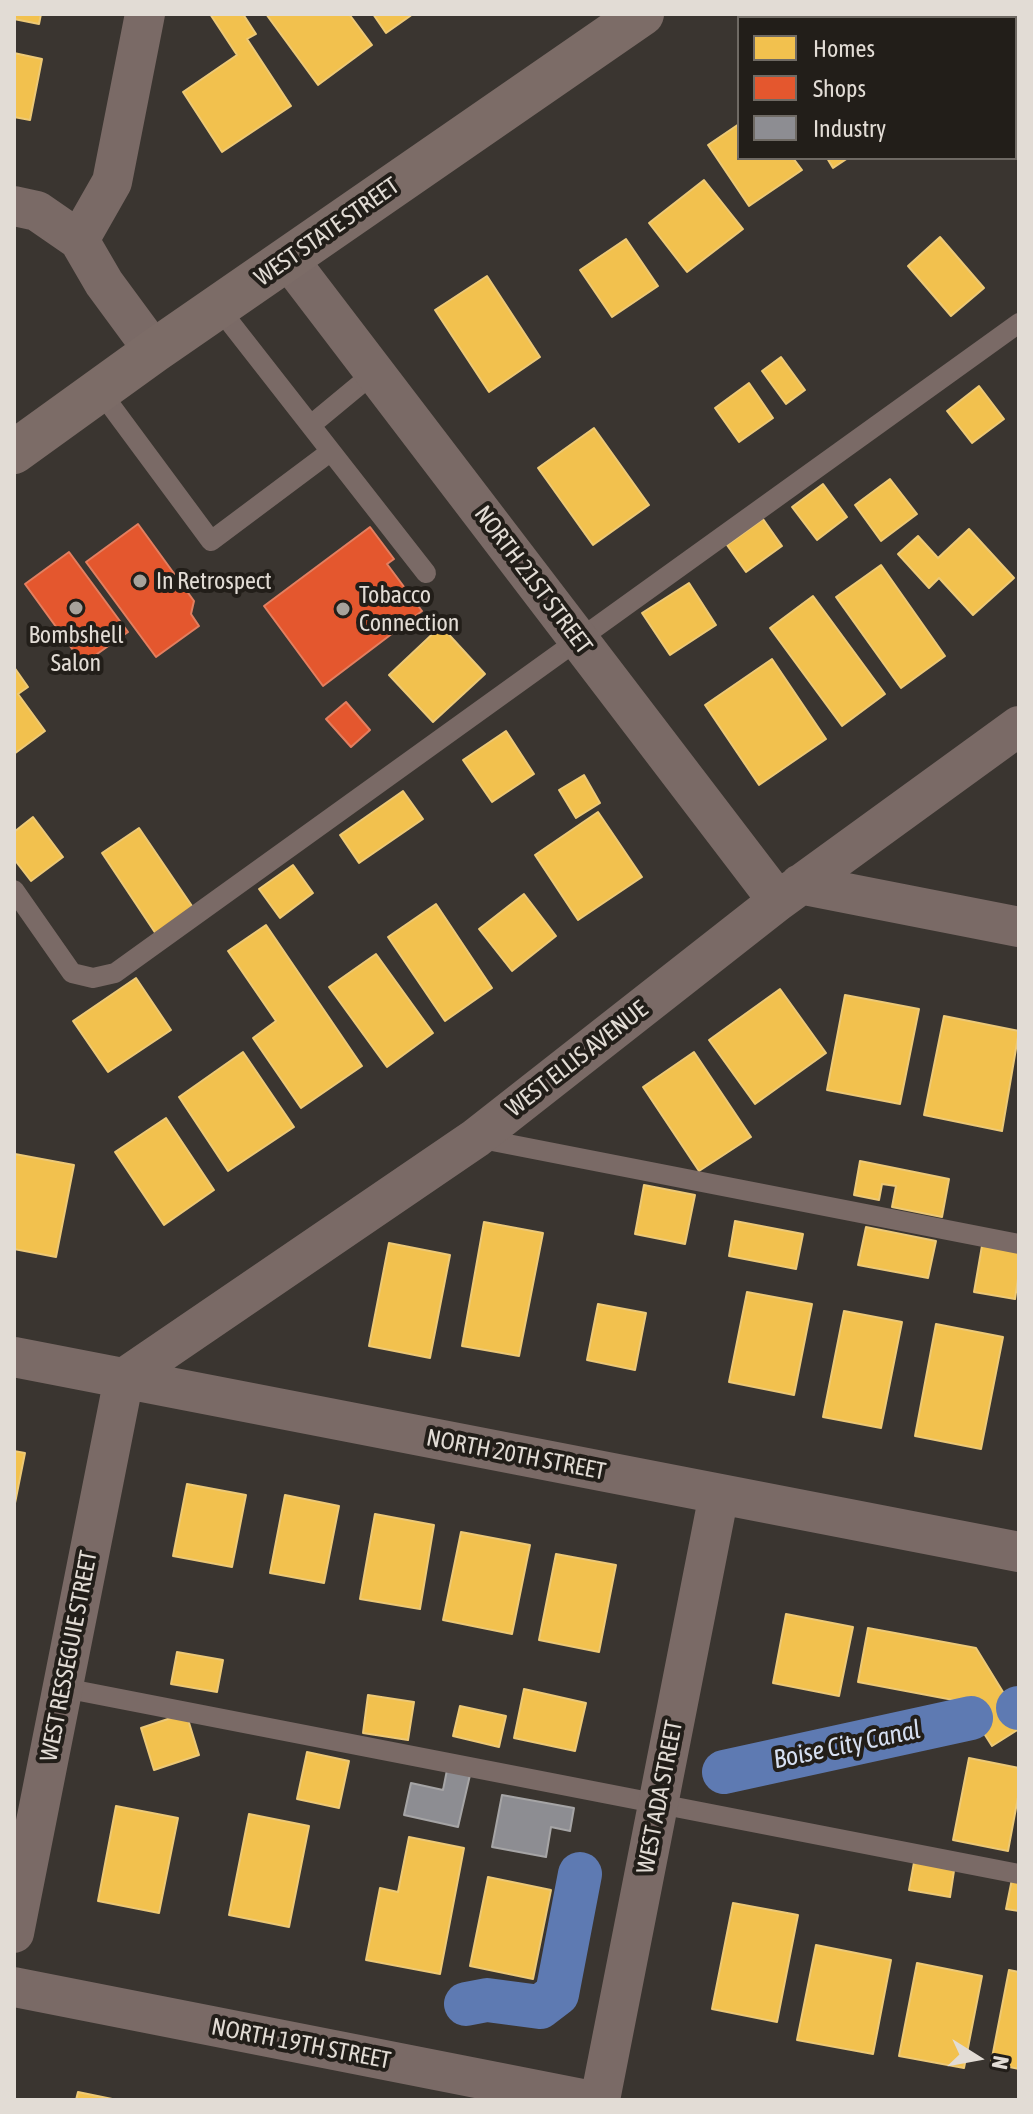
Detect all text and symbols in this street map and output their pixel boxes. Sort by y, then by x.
legend [737,16,1017,160]
text: Homes [813,35,875,62]
text: Shops [813,75,866,102]
text: Industry [813,115,886,142]
street label: WEST STATE STREET [249,172,405,292]
street label: NORTH 21ST STREET [468,500,598,660]
place label: In Retrospect [156,567,272,595]
marker: In Retrospect [131,572,149,590]
place label: Tobacco Connection [359,581,459,637]
marker: Bombshell Salon [67,599,85,617]
marker: Tobacco Connection [334,600,352,618]
place label: Bombshell Salon [28,621,124,677]
street label: WEST ELLIS AVENUE [501,995,653,1123]
street label: NORTH 20TH STREET [424,1424,608,1486]
street label: WEST RESSEGUIE STREET [34,1548,104,1764]
water label: Boise City Canal [770,1714,924,1776]
street label: WEST ADA STREET [631,1718,689,1876]
street label: NORTH 19TH STREET [209,2013,393,2075]
north arrow [937,2018,1017,2098]
text: N [987,2054,1015,2071]

